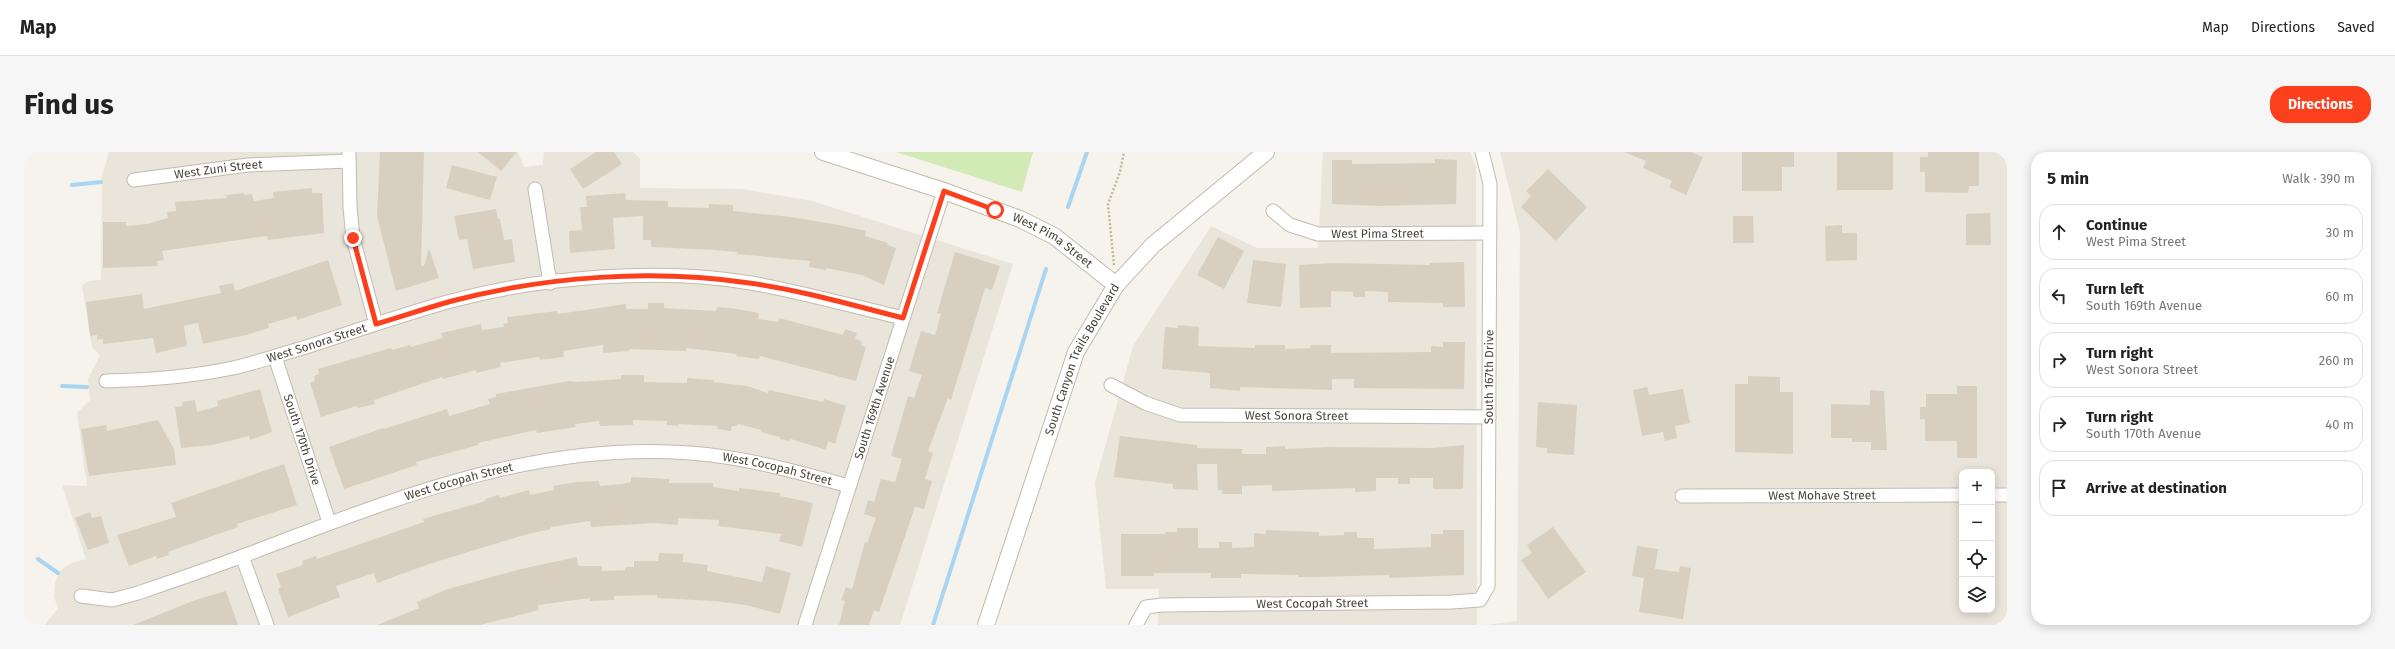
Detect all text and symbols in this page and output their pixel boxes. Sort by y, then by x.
text: Map [20,16,57,39]
text: Map [2202,19,2229,36]
text: Directions [2251,19,2315,36]
text: Saved [2337,19,2375,36]
button: Directions [2270,86,2371,123]
text: Find us [24,88,114,121]
street label: West Zuni Street [173,157,263,182]
text: 5 min [2047,168,2089,189]
text: Walk · 390 m [2282,171,2355,186]
route start [986,201,1004,219]
street label: West Pima Street [1011,210,1096,271]
text: Continue [2086,216,2147,234]
icon: ahead [2048,221,2070,243]
text: 30 m [2326,225,2354,240]
street label: West Pima Street [1331,226,1425,241]
route end [344,229,362,247]
text: West Pima Street [2086,234,2186,249]
text: Turn left [2086,280,2144,298]
street label: South Canyon Trails Boulevard [1042,281,1122,437]
icon: left [2048,285,2070,307]
text: 60 m [2325,289,2354,304]
text: South 169th Avenue [2086,298,2202,313]
street label: West Sonora Street [265,320,369,365]
street label: South 167th Drive [1482,330,1496,424]
text: Turn right [2086,344,2153,362]
icon: right [2048,349,2070,371]
text: 260 m [2319,353,2354,368]
street label: South 169th Avenue [852,355,898,461]
text: West Sonora Street [2086,362,2198,377]
street label: South 170th Drive [281,392,323,487]
street label: West Sonora Street [1245,408,1349,423]
text: Turn right [2086,408,2153,426]
icon: right [2048,413,2070,435]
text: 40 m [2325,417,2354,432]
text: South 170th Avenue [2086,426,2201,441]
street label: West Cocopah Street [721,450,834,488]
street label: West Cocopah Street [403,460,515,503]
map controls [1959,469,1995,613]
button: + [1959,469,1995,505]
icon: arrive [2048,477,2070,499]
text: Arrive at destination [2086,479,2227,497]
street label: West Mohave Street [1768,488,1876,503]
button: − [1959,505,1995,541]
button: locate [1959,541,1995,577]
button: layers [1959,577,1995,613]
street label: West Cocopah Street [1256,596,1369,611]

